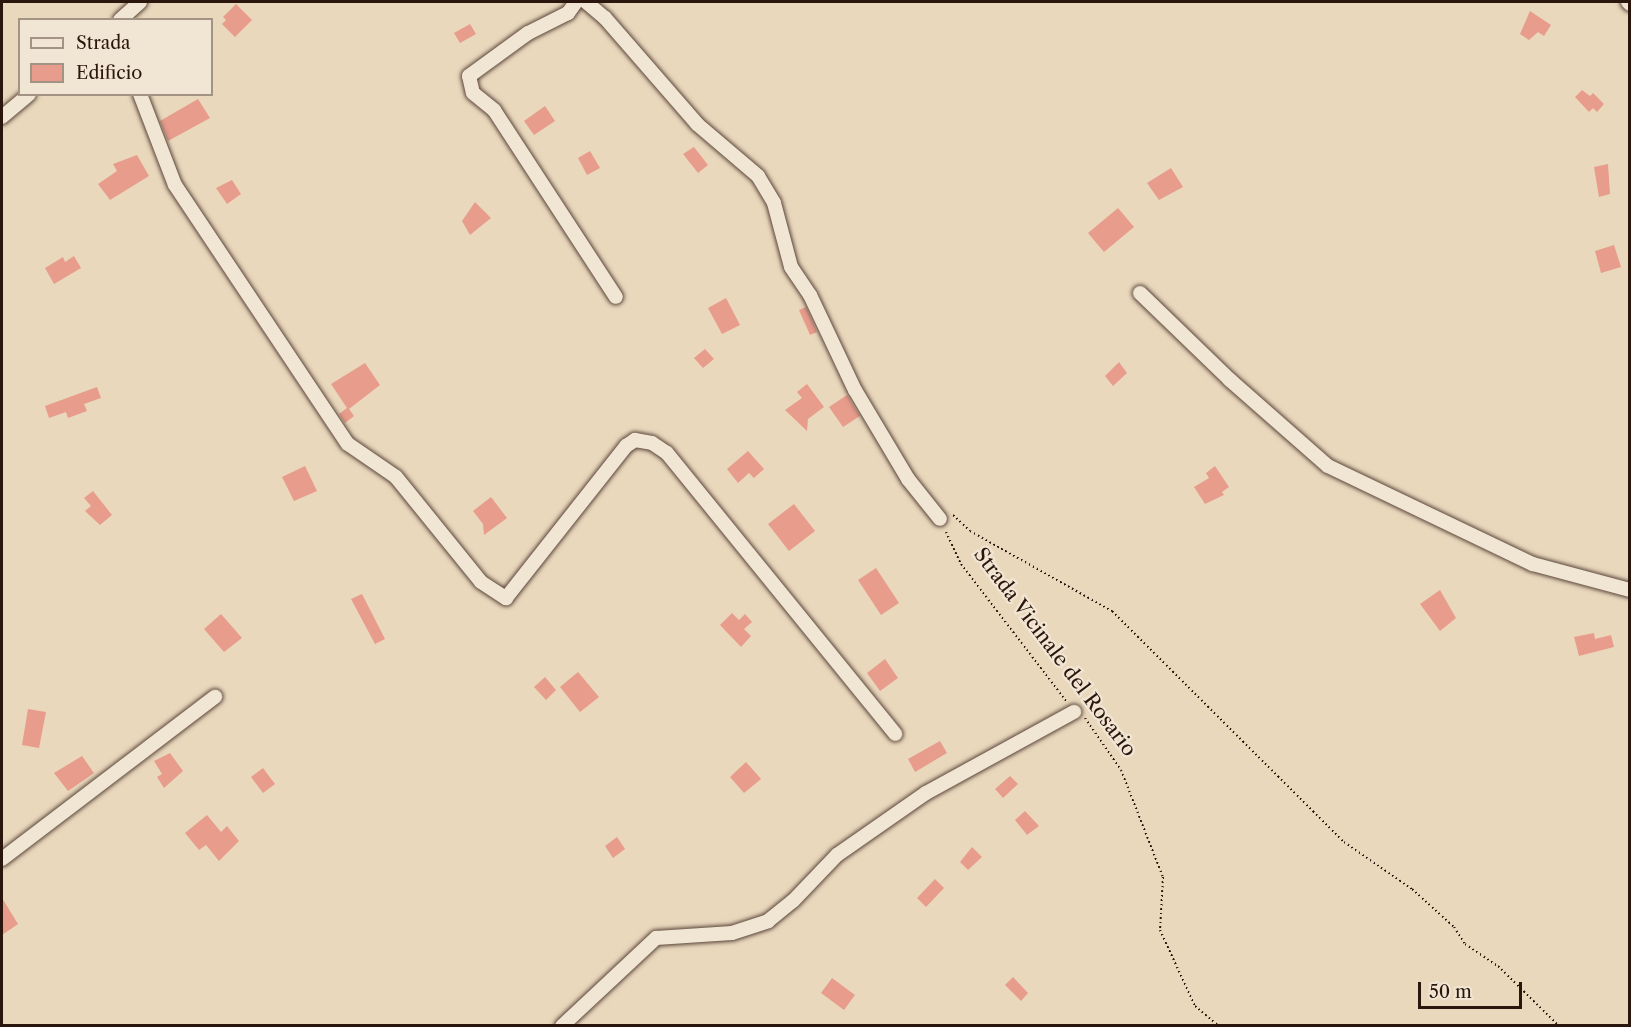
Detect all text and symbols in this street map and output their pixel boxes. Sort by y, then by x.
legend [18,18,213,96]
text: Strada [76,32,131,54]
text: Edificio [76,62,142,84]
street label: Strada Vicinale del Rosario [968,543,1142,761]
scale bar [1421,970,1524,1008]
text: 50 m [1429,981,1472,1003]

